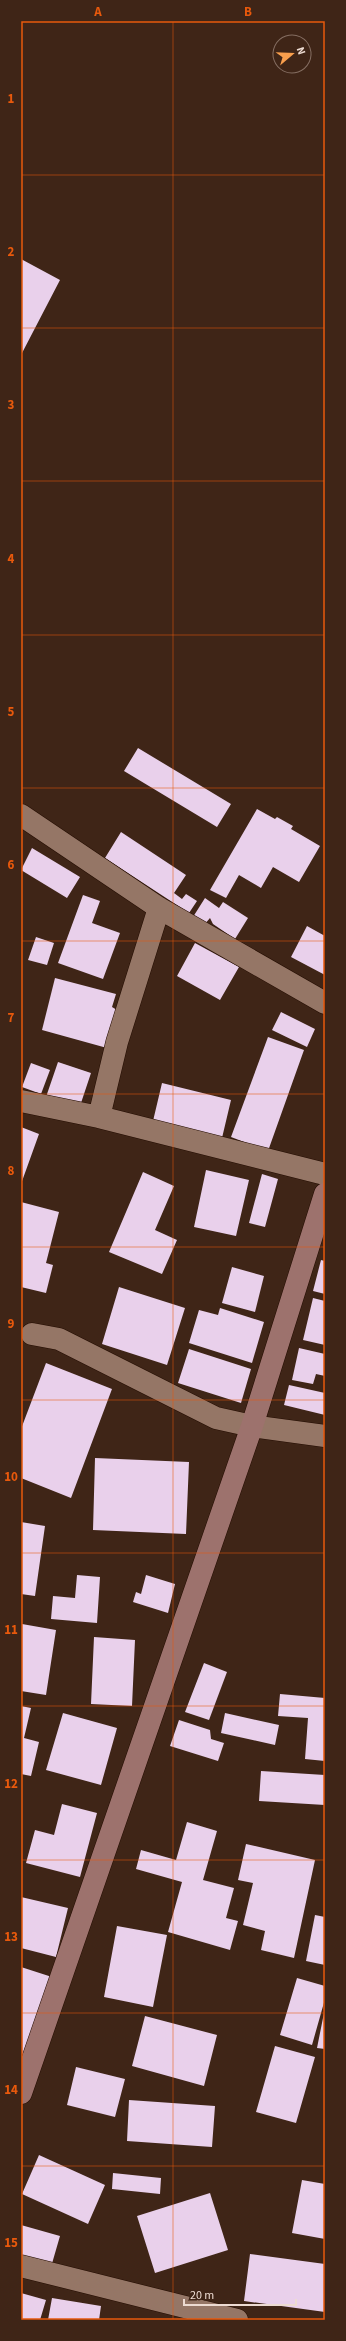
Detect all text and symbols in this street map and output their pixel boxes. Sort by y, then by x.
text: A [93,3,102,21]
text: B [244,3,252,21]
north arrow [272,34,312,74]
text: N [293,45,309,57]
text: 1 [8,90,15,108]
text: 2 [8,243,15,261]
text: 3 [8,396,15,414]
text: 4 [8,550,15,568]
text: 5 [8,703,15,721]
text: 6 [8,856,15,874]
text: 7 [8,1009,15,1027]
text: 8 [8,1162,15,1180]
text: 9 [8,1315,15,1333]
text: 10 [4,1468,18,1486]
text: 11 [4,1621,18,1639]
text: 12 [4,1775,18,1793]
text: 13 [4,1928,18,1946]
text: 14 [4,2081,18,2099]
text: 15 [4,2234,18,2252]
scale bar [184,2281,296,2307]
text: 20 m [190,2287,214,2304]

